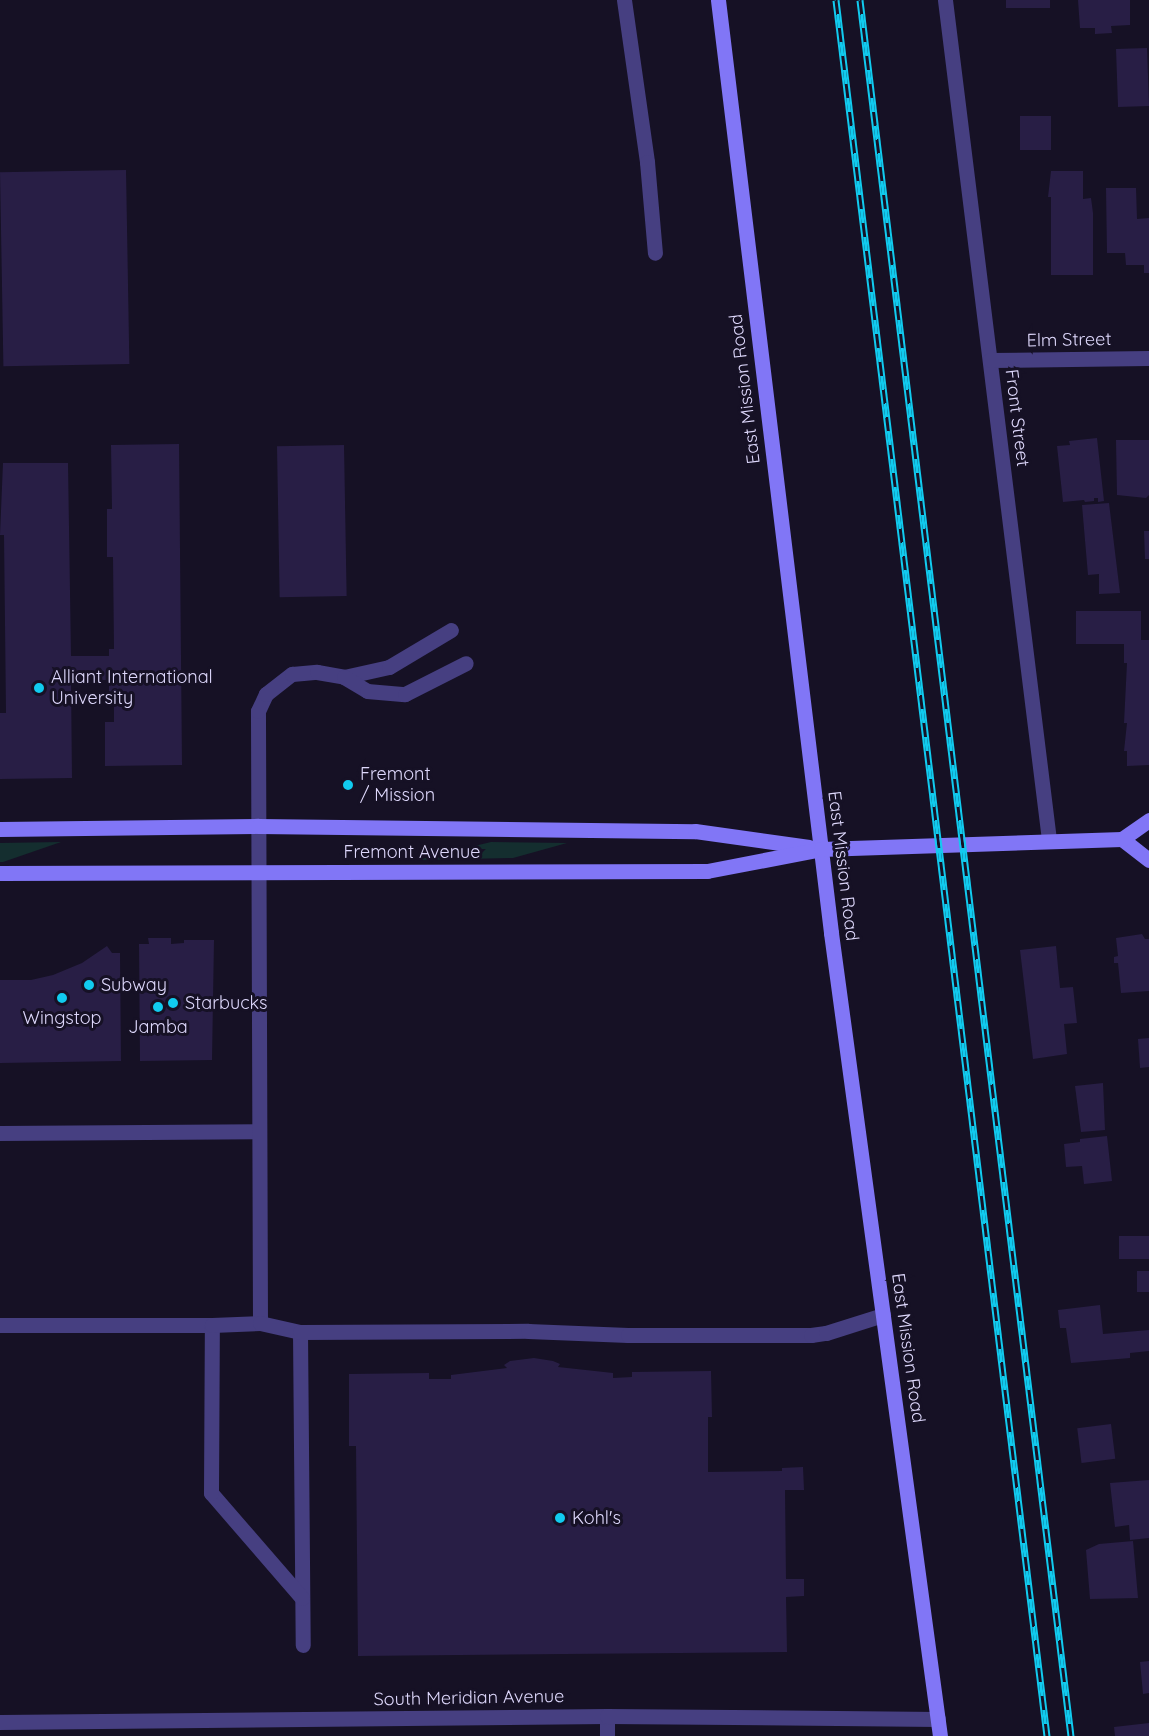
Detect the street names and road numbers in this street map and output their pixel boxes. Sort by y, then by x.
street label: East Mission Road [725,313,765,465]
street label: Elm Street [1026,328,1112,352]
street label: Front Street [1000,368,1034,468]
street label: East Mission Road [823,790,863,942]
street label: Fremont Avenue [344,841,480,863]
street label: East Mission Road [887,1272,929,1424]
street label: South Meridian Avenue [373,1686,565,1710]

